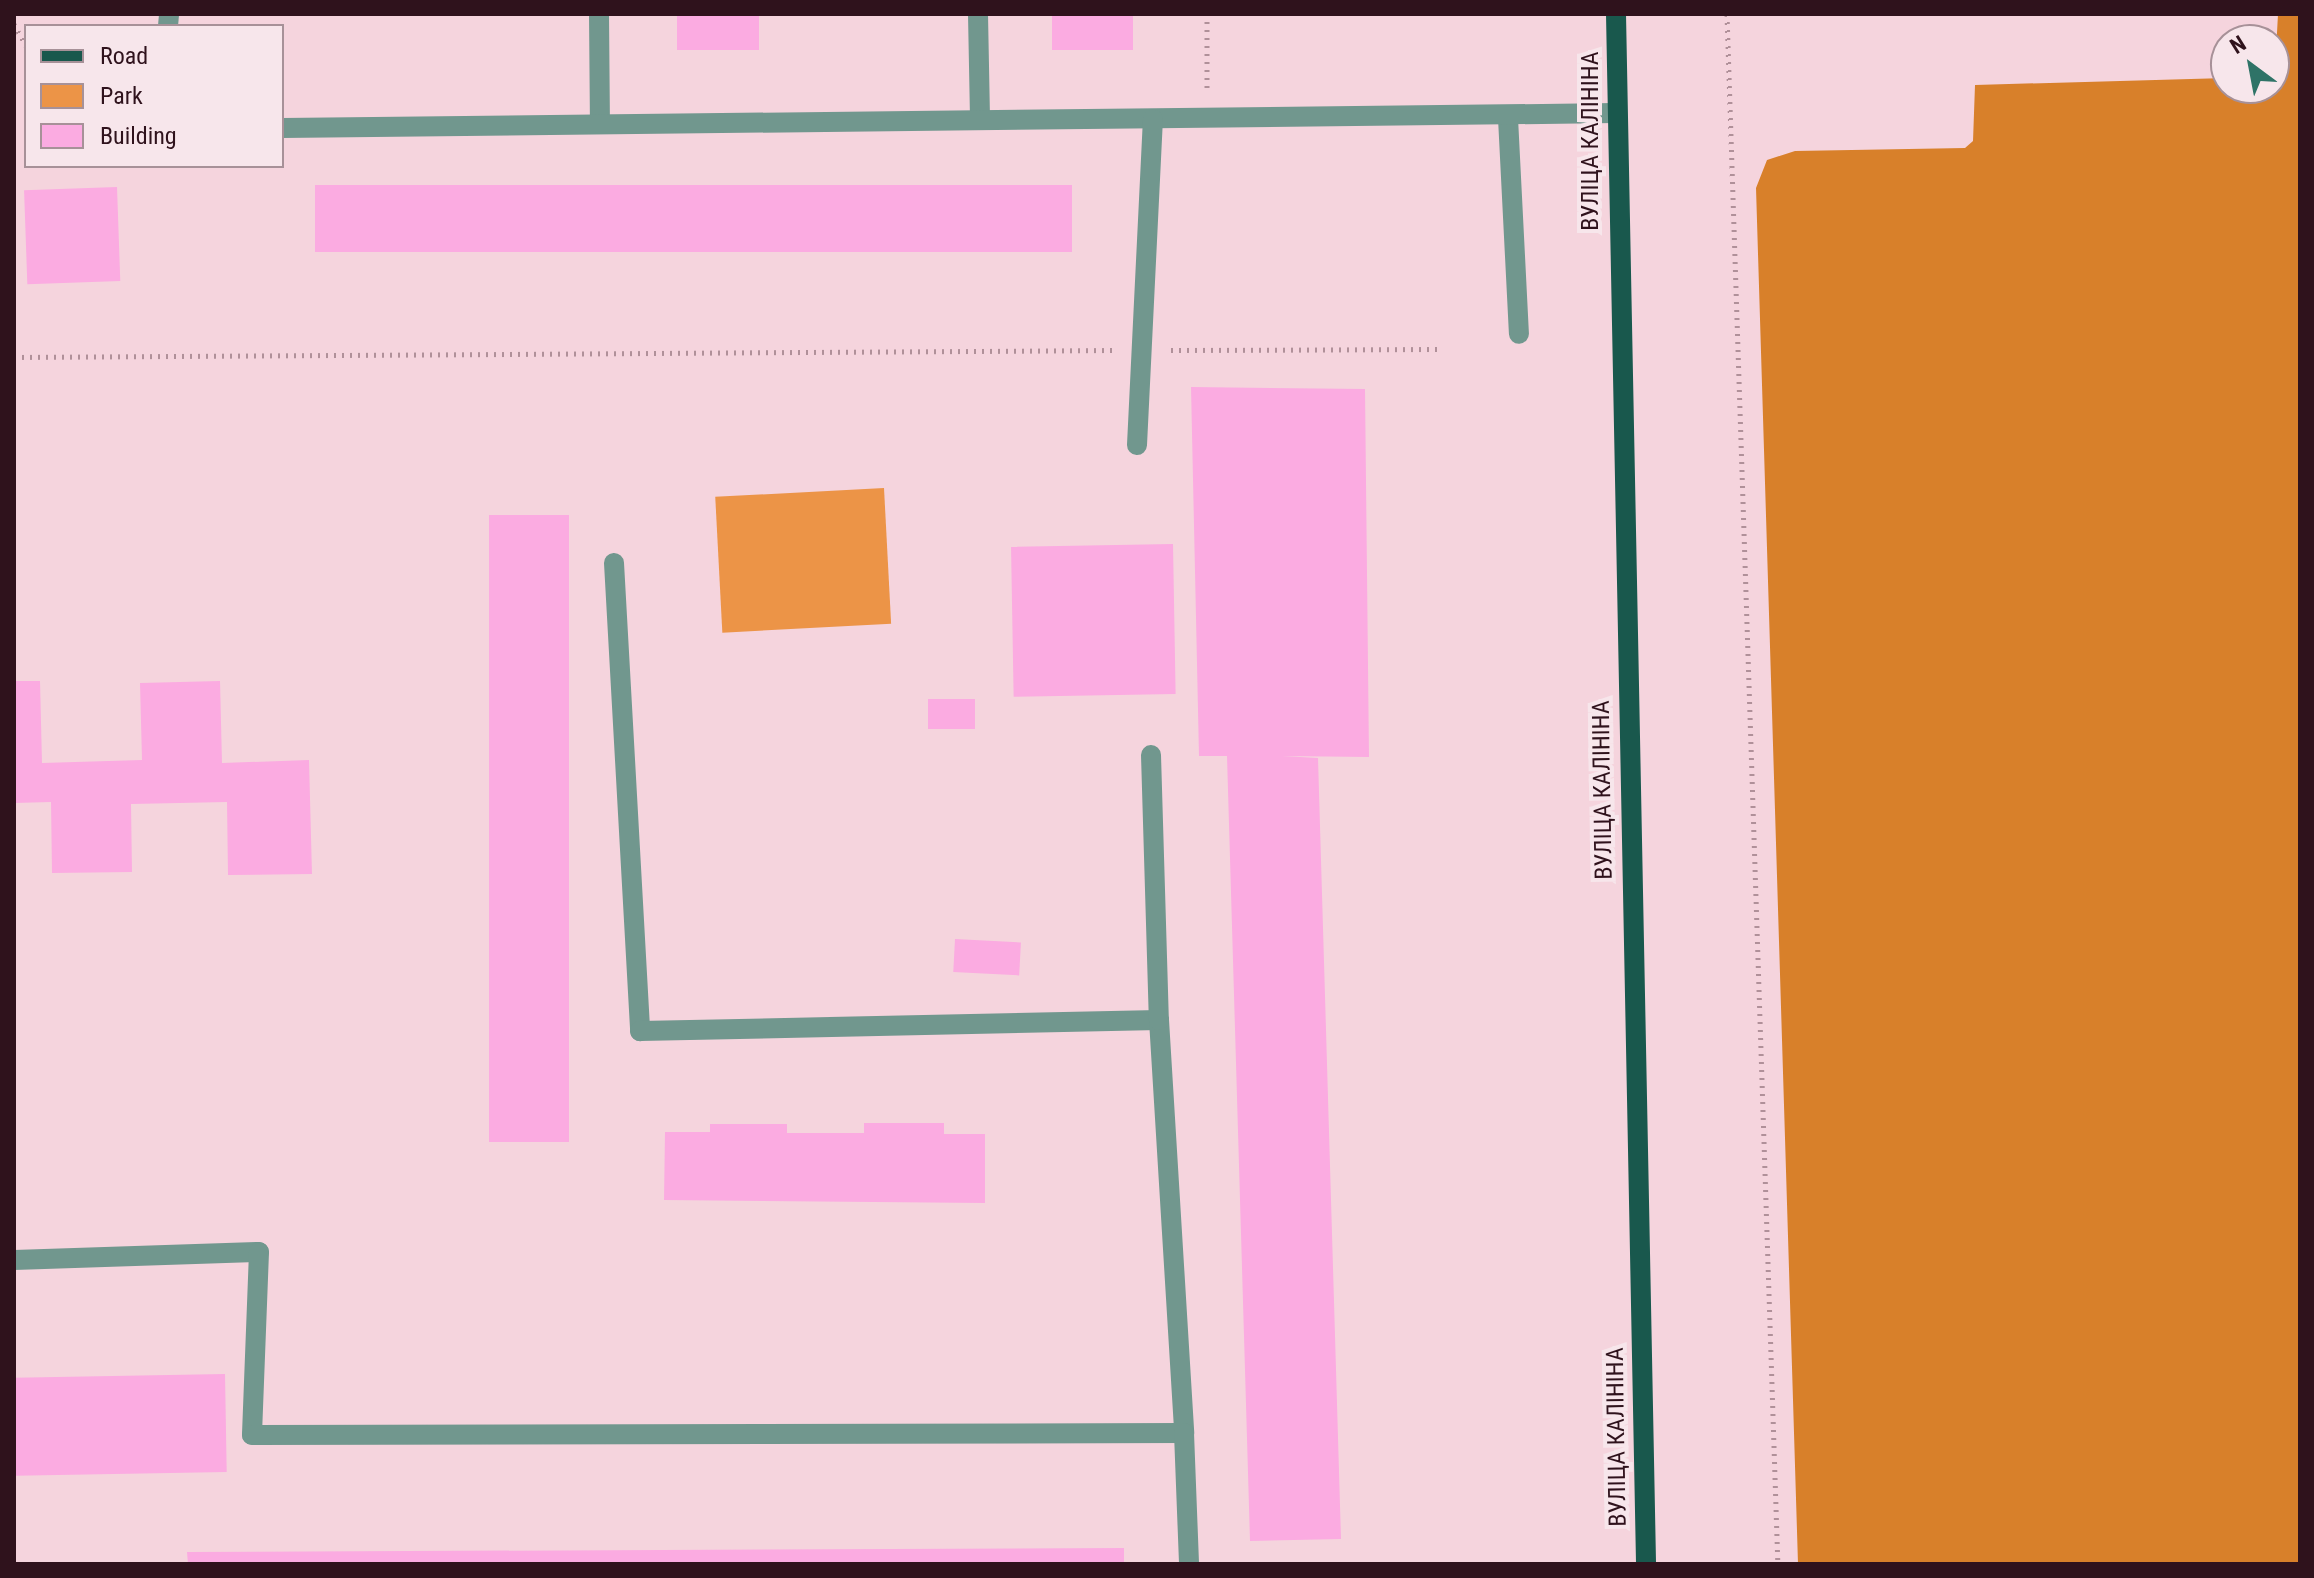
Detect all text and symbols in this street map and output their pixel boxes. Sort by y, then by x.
legend [24,24,284,168]
north arrow [2210,24,2290,104]
text: N [2226,31,2250,59]
text: Road [100,42,148,70]
street label: ВУЛІЦА КАЛІНІНА [1577,51,1605,231]
text: Park [100,82,143,110]
text: Building [100,122,177,150]
street label: ВУЛІЦА КАЛІНІНА [1587,700,1619,880]
street label: ВУЛІЦА КАЛІНІНА [1601,1347,1633,1527]

